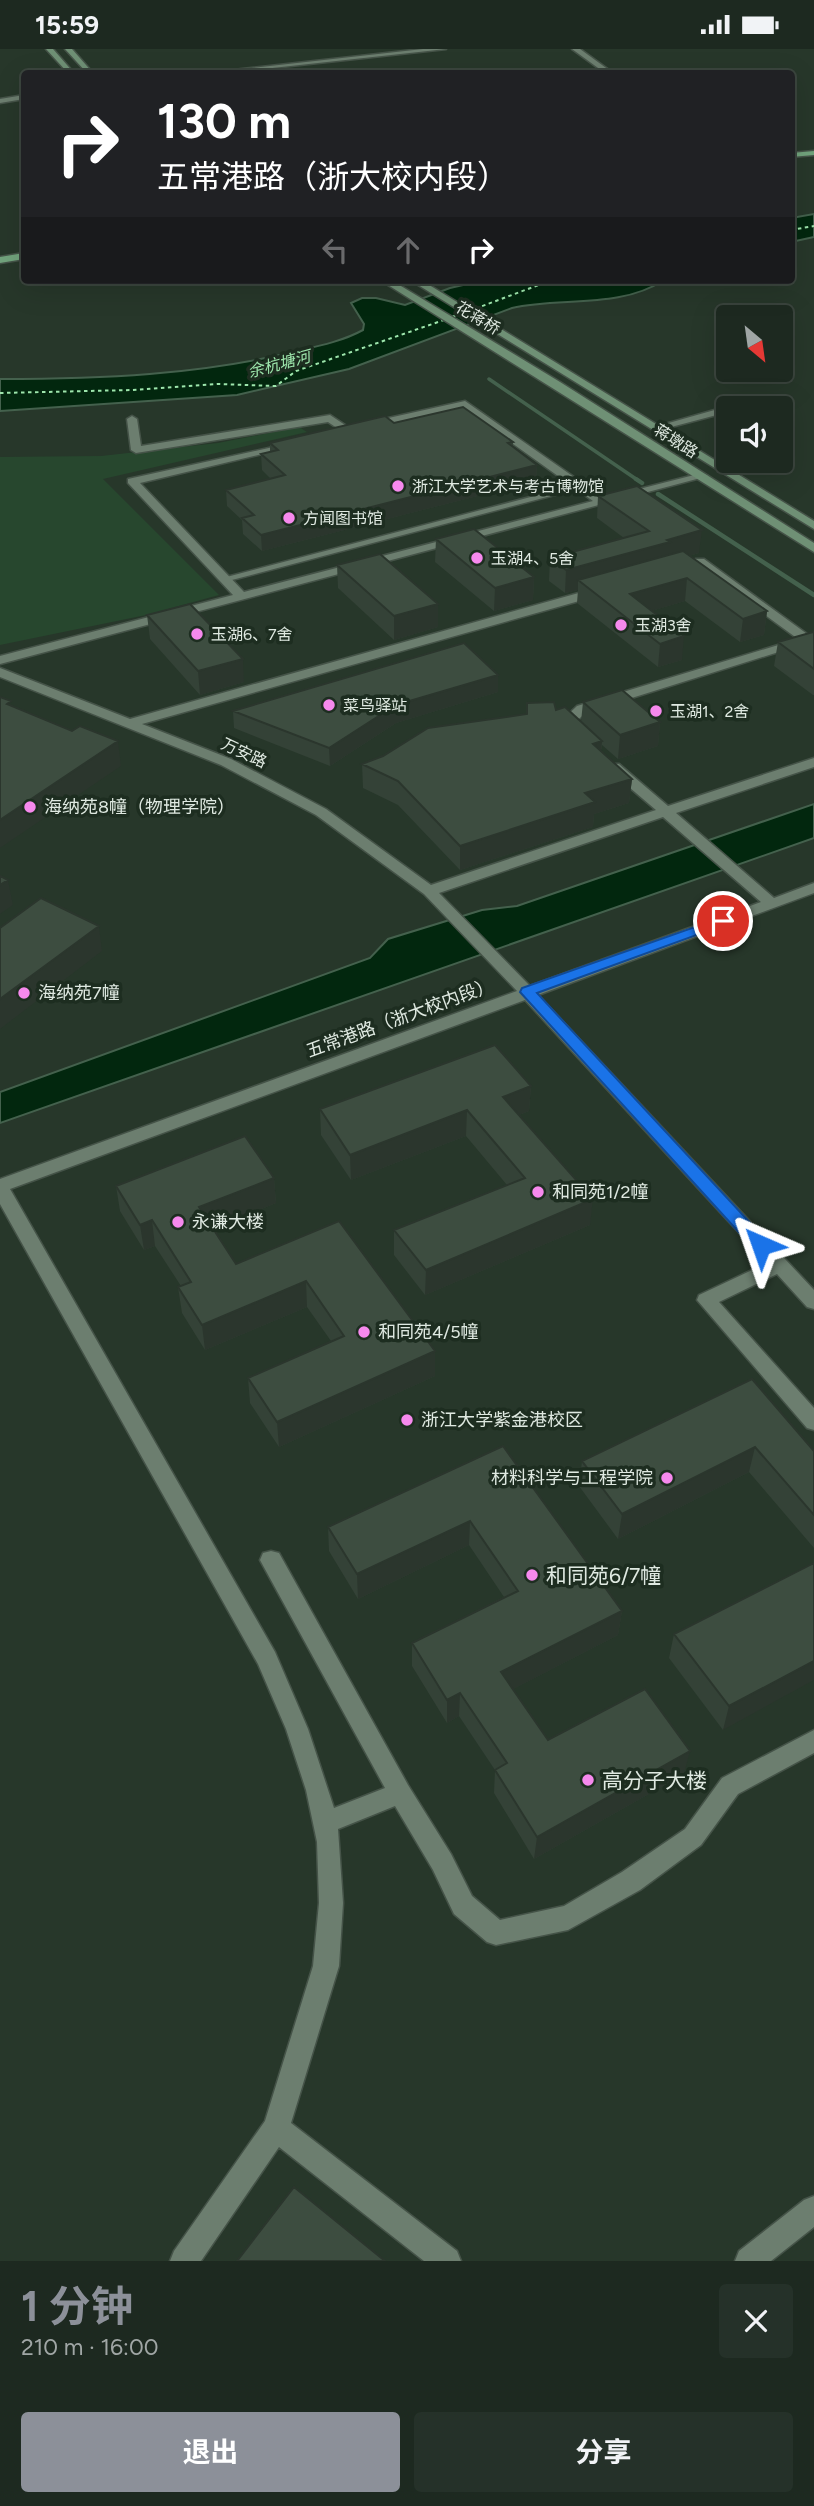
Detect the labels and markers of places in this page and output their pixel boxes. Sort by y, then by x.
place label: 浙江大学艺术与考古博物馆 [412,477,604,496]
marker: 浙江大学艺术与考古博物馆 [390,478,406,494]
place label: 方闻图书馆 [303,509,383,528]
marker: 方闻图书馆 [281,510,297,526]
place label: 玉湖4、5舍 [491,549,574,568]
marker: 玉湖4、5舍 [469,550,485,566]
place label: 玉湖3舍 [635,616,692,635]
marker: 玉湖3舍 [613,617,629,633]
place label: 玉湖6、7舍 [211,625,293,644]
marker: 玉湖6、7舍 [189,626,205,642]
place label: 菜鸟驿站 [343,696,407,715]
marker: 菜鸟驿站 [321,697,337,713]
place label: 玉湖1、2舍 [670,702,750,721]
marker: 玉湖1、2舍 [648,703,664,719]
place label: 海纳苑8幢（物理学院） [44,796,235,818]
marker: 海纳苑8幢（物理学院） [22,799,38,815]
pin [693,891,753,951]
place label: 海纳苑7幢 [38,982,120,1004]
marker: 海纳苑7幢 [16,985,32,1001]
place label: 和同苑1/2幢 [552,1181,649,1203]
marker: 和同苑1/2幢 [530,1184,546,1200]
place label: 永谦大楼 [192,1211,264,1233]
marker: 永谦大楼 [170,1214,186,1230]
place label: 和同苑4/5幢 [378,1321,479,1343]
marker: 和同苑4/5幢 [356,1324,372,1340]
place label: 浙江大学紫金港校区 [421,1409,583,1431]
marker: 浙江大学紫金港校区 [399,1412,415,1428]
place label: 材料科学与工程学院 [491,1467,653,1489]
marker: 材料科学与工程学院 [659,1470,675,1486]
place label: 和同苑6/7幢 [546,1563,661,1588]
marker: 和同苑6/7幢 [524,1567,540,1583]
place label: 高分子大楼 [602,1768,707,1793]
marker: 高分子大楼 [580,1772,596,1788]

